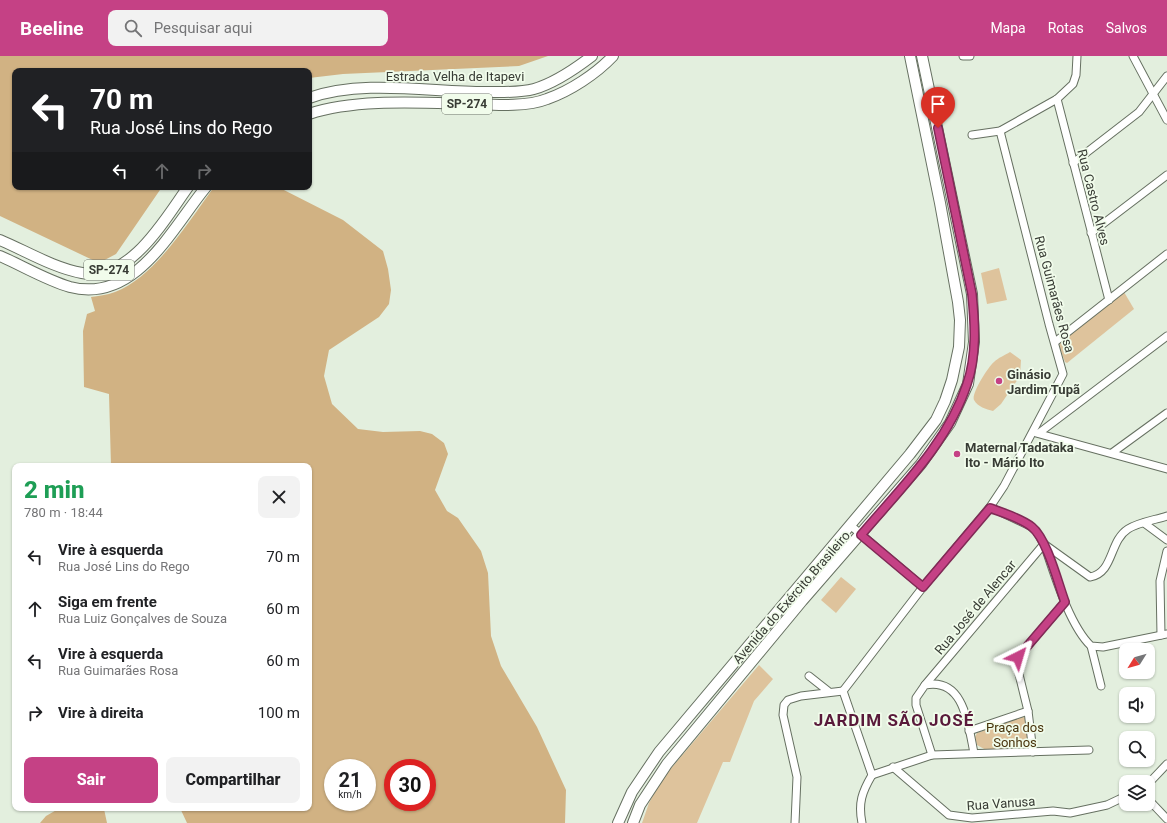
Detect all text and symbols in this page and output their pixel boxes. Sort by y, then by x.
search box [108,10,388,46]
text: Beeline [20,17,84,40]
icon: search [122,17,144,39]
text: Pesquisar aqui [154,19,252,37]
text: Mapa [990,20,1026,36]
text: Rotas [1048,20,1084,36]
text: Salvos [1106,20,1147,36]
street label: Estrada Velha de Itapevi [386,69,524,84]
text: 70 m [90,83,153,116]
icon: left [24,84,76,136]
pin [921,87,955,128]
icon: arrive [927,93,949,115]
road number: SP-274 [442,94,492,114]
text: Rua José Lins do Rego [90,117,272,138]
street label: Rua Castro Alves [1074,148,1113,247]
icon: left [109,160,131,182]
icon: ahead [151,160,173,182]
icon: right [193,160,215,182]
street label: Rua Guimarães Rosa [1032,234,1077,354]
road number: SP-274 [84,260,134,280]
place label: Ginásio Jardim Tupã [1007,367,1080,397]
marker: Ginásio Jardim Tupã [994,376,1004,386]
place label: Maternal Tadataka Ito - Mário Ito [965,440,1074,470]
marker: Maternal Tadataka Ito - Mário Ito [952,449,962,459]
text: 2 min [24,476,85,504]
button: close [258,476,300,518]
text: 780 m · 18:44 [24,505,103,520]
street label: Avenida do Exército Brasileiro [730,528,853,667]
text: Vire à esquerda [58,541,163,559]
icon: left [24,546,46,568]
text: 70 m [266,548,300,566]
street label: Rua José de Alencar [932,557,1020,657]
text: Rua José Lins do Rego [58,559,190,574]
text: Siga em frente [58,593,157,611]
icon: ahead [24,598,46,620]
text: 60 m [266,600,300,618]
text: Rua Luiz Gonçalves de Souza [58,611,227,626]
position arrow [997,636,1039,678]
north arrow [1119,643,1155,679]
map controls [1119,643,1155,811]
text: Vire à esquerda [58,645,163,663]
icon: left [24,650,46,672]
text: 60 m [266,652,300,670]
text: Rua Guimarães Rosa [58,663,178,678]
button: sound [1119,687,1155,723]
icon: right [24,702,46,724]
text: Vire à direita [58,704,144,722]
text: 100 m [258,704,300,722]
district label: JARDIM SÃO JOSÉ [814,710,974,730]
park label: Praça dos Sonhos [986,720,1044,750]
button: search [1119,731,1155,767]
button: Sair [24,757,158,803]
button: Compartilhar [166,757,300,803]
speed limit sign: 30 [384,759,436,811]
text: 21 [339,768,361,792]
button: layers [1119,775,1155,811]
text: km/h [338,789,362,800]
street label: Rua Vanusa [966,794,1036,813]

